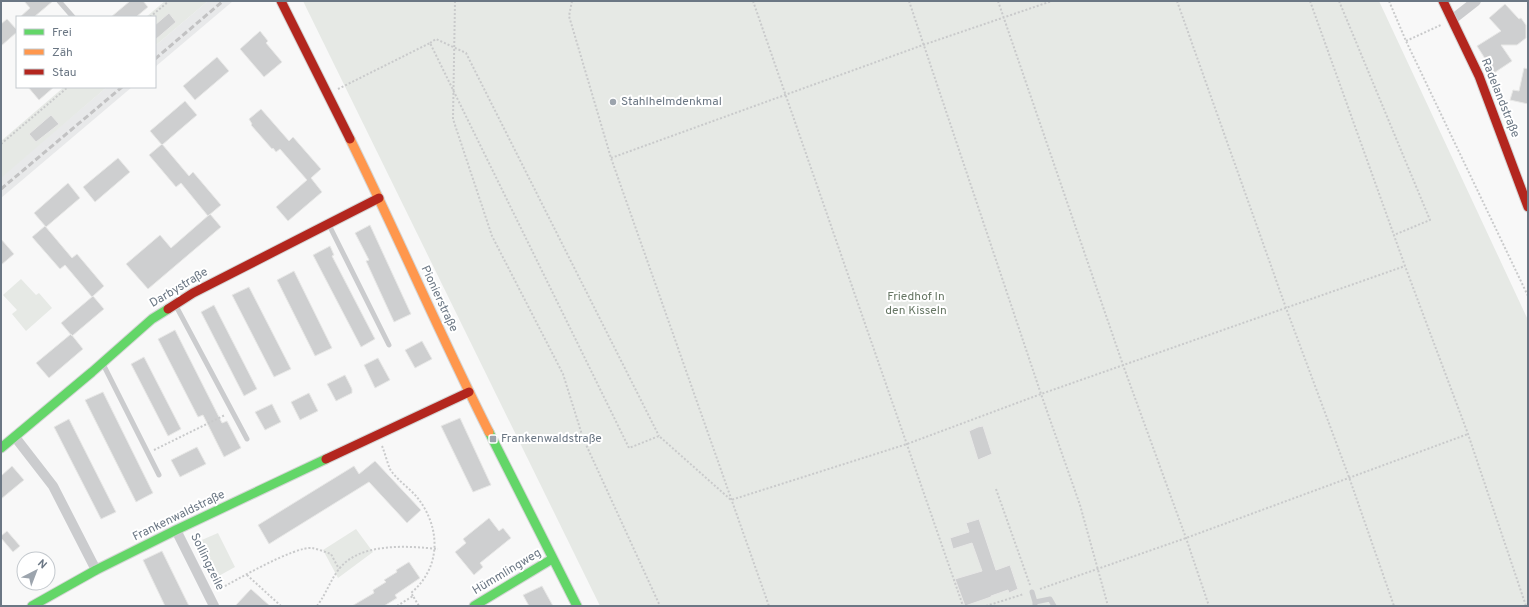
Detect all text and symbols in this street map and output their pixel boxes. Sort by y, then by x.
legend [16,16,156,88]
text: Frei [52,25,72,41]
text: Zäh [52,45,73,61]
street label: Radelandstraße [1477,56,1523,140]
text: Stau [52,65,77,81]
place label: Stahlhelmdenkmal [621,94,722,110]
marker: Stahlhelmdenkmal [608,97,618,107]
street label: Pionierstraße [417,263,461,335]
street label: Darbystraße [147,264,211,312]
park label: Friedhof In den Kisseln [885,289,947,319]
place label: Frankenwaldstraße [501,431,602,447]
marker: Frankenwaldstraße [488,434,498,444]
street label: Frankenwaldstraße [130,487,228,545]
street label: Sollingzeile [186,531,228,593]
street label: Hümmlingweg [470,545,544,599]
north arrow [16,551,56,591]
text: N [34,556,50,572]

